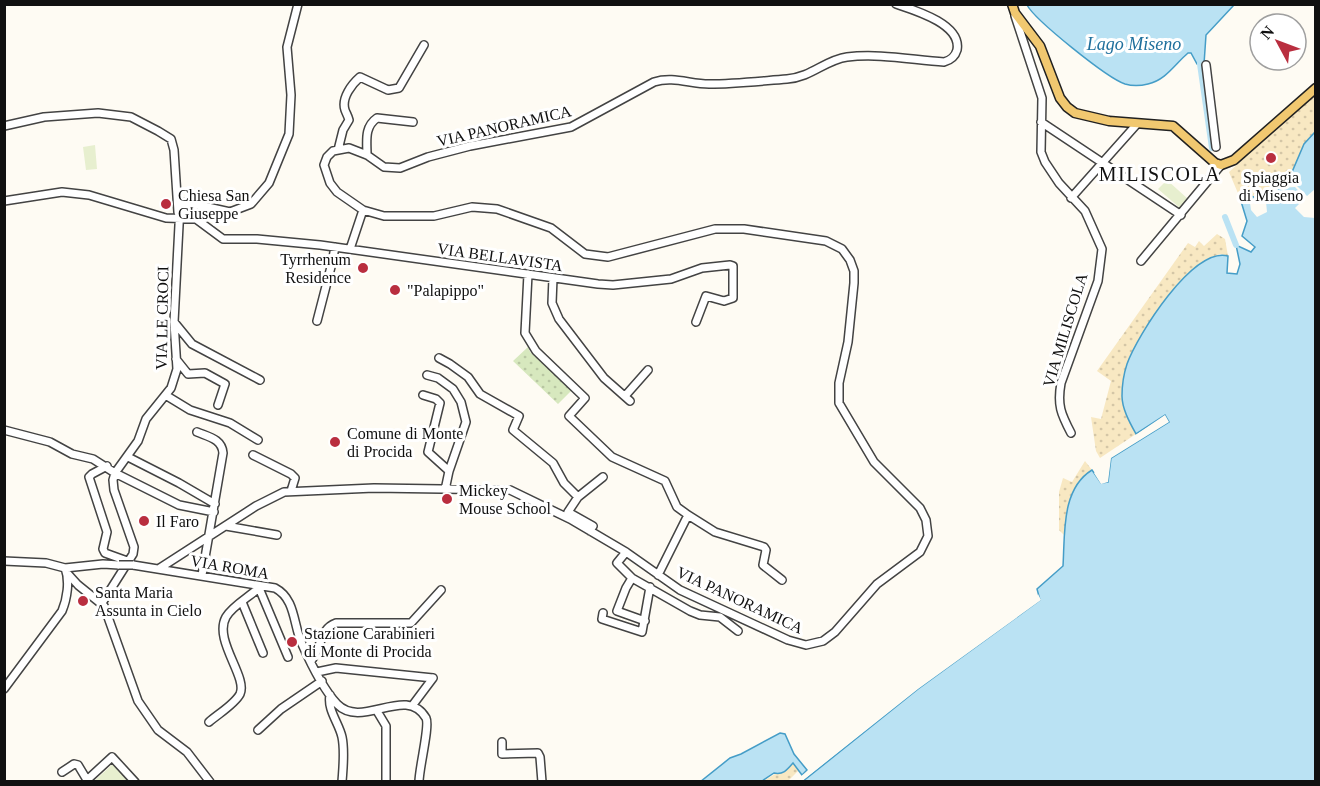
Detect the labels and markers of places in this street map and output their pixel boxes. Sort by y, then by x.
marker: Spiaggia di Miseno [1264,151,1278,165]
place label: Spiaggia di Miseno [1239,169,1303,204]
place label: Chiesa San Giuseppe [178,187,250,223]
marker: Chiesa San Giuseppe [159,197,173,211]
place label: Tyrrhenum Residence [280,251,352,286]
marker: Tyrrhenum Residence [356,261,370,275]
place label: "Palapippo" [407,282,484,300]
marker: "Palapippo" [388,283,402,297]
place label: Comune di Monte di Procida [347,425,463,460]
marker: Comune di Monte di Procida [328,435,342,449]
place label: Mickey Mouse School [459,482,552,517]
marker: Mickey Mouse School [440,492,454,506]
place label: Il Faro [156,513,199,530]
marker: Il Faro [137,514,151,528]
place label: Santa Maria Assunta in Cielo [95,584,202,619]
marker: Santa Maria Assunta in Cielo [76,594,90,608]
place label: Stazione Carabinieri di Monte di Procida [304,625,436,660]
marker: Stazione Carabinieri di Monte di Procida [285,635,299,649]

